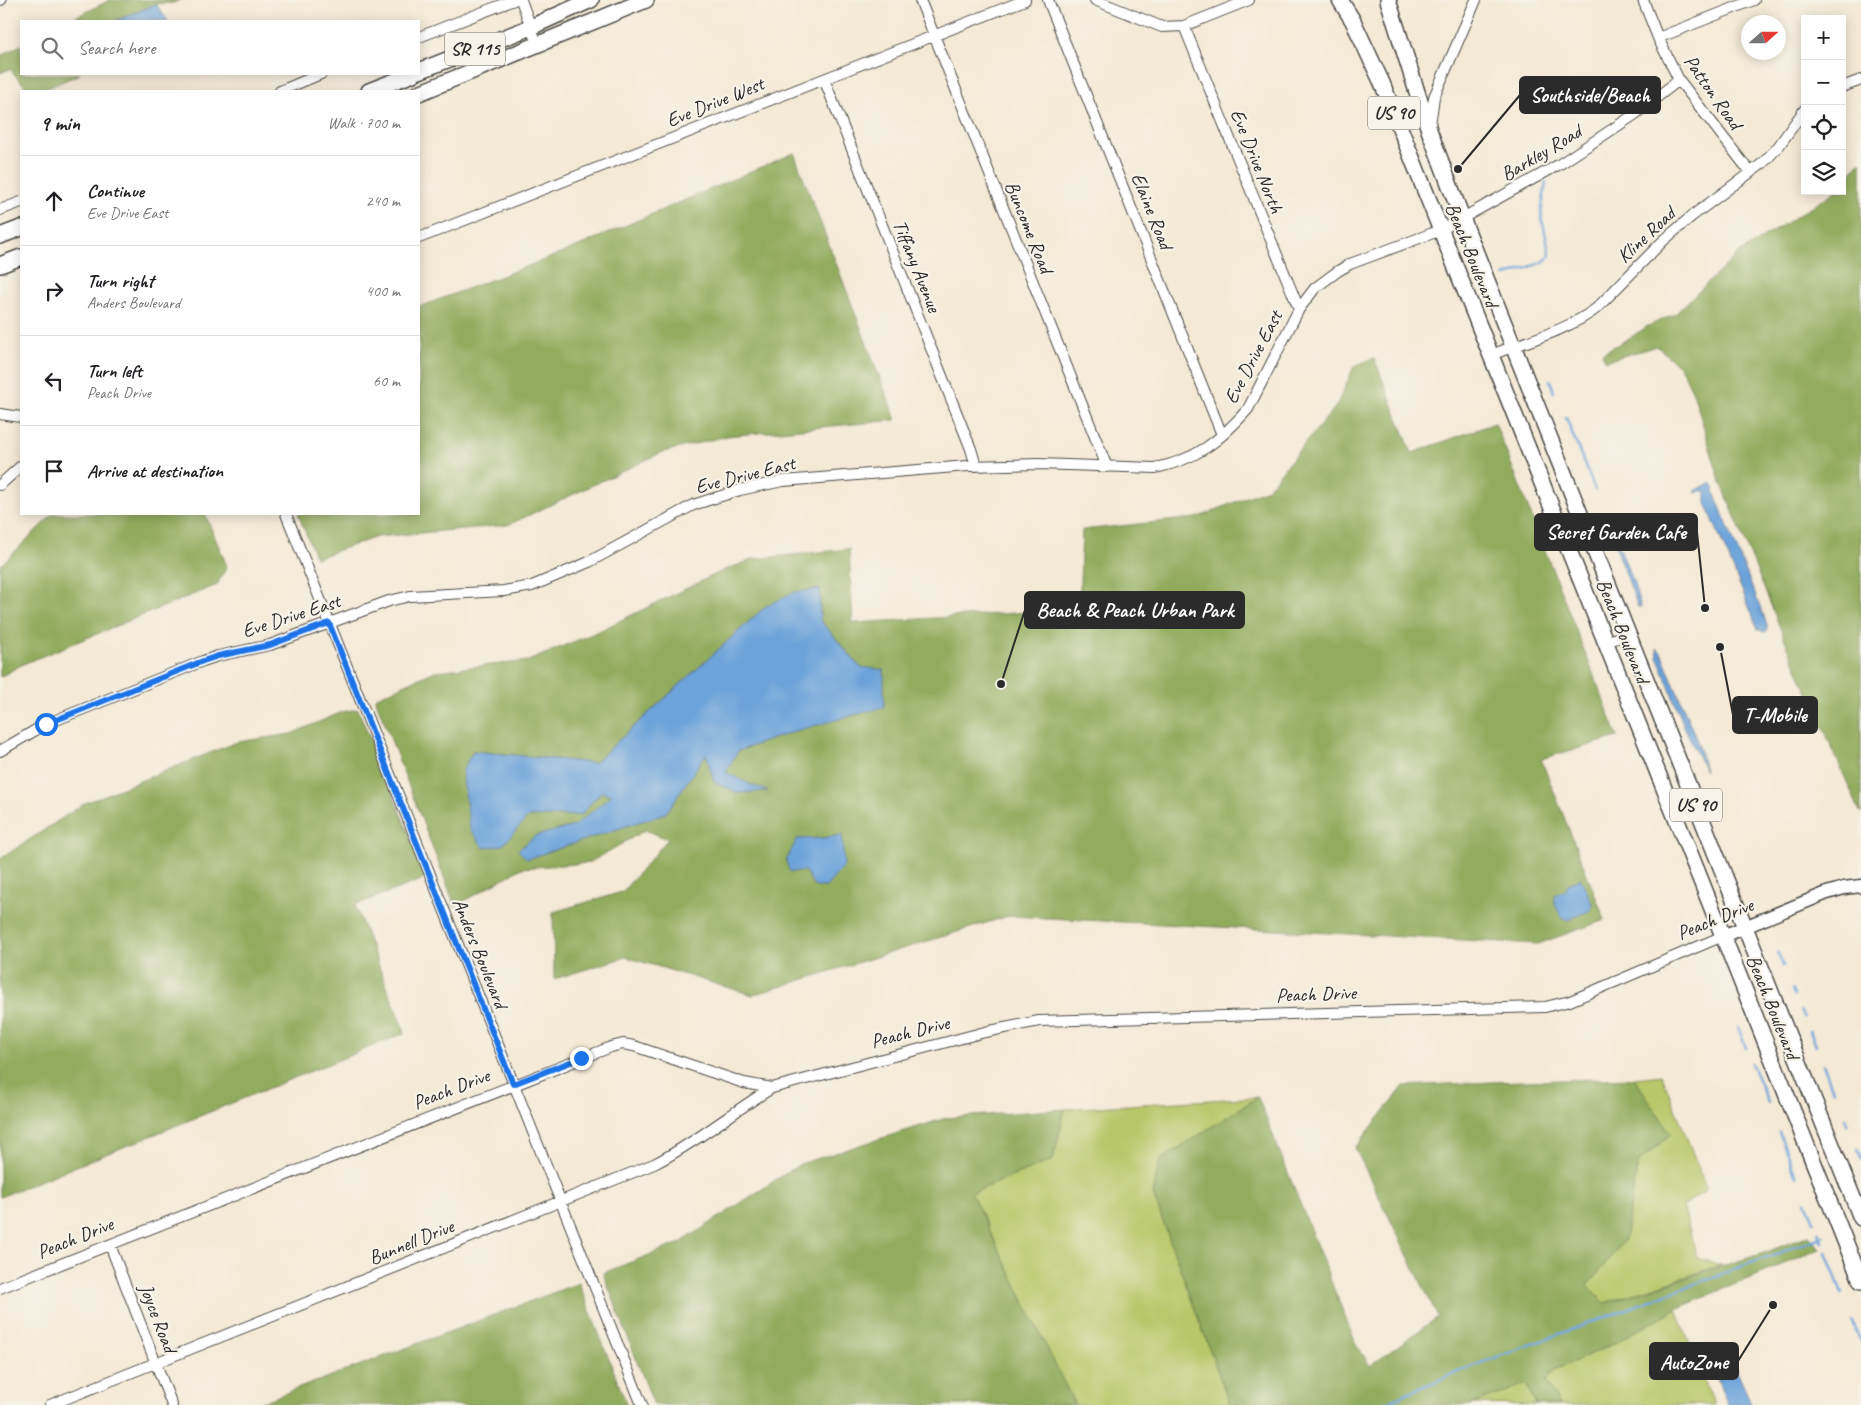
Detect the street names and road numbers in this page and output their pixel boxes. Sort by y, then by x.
road number: SR 115 [445,33,505,66]
street label: Patton Road [1678,50,1750,137]
street label: Eve Drive West [663,70,770,133]
road number: US 90 [1368,96,1420,130]
street label: Eve Drive North [1225,105,1290,218]
street label: Barkley Road [1496,118,1588,187]
street label: Elaine Road [1125,169,1180,256]
street label: Buncome Road [999,177,1060,280]
street label: Beach Boulevard [1440,199,1505,314]
street label: Kline Road [1611,199,1683,268]
street label: Tiffany Avenue [887,216,947,317]
street label: Eve Drive East [1218,304,1289,408]
street label: Eve Drive East [693,450,800,499]
street label: Beach Boulevard [1591,575,1656,690]
street label: Eve Drive East [239,588,345,644]
road number: US 90 [1670,788,1722,822]
street label: Peach Drive [1673,892,1758,946]
street label: Anders Boulevard [447,894,515,1015]
street label: Beach Boulevard [1741,951,1806,1066]
street label: Peach Drive [1276,980,1358,1008]
street label: Peach Drive [868,1010,953,1054]
street label: Peach Drive [409,1062,494,1115]
street label: Peach Drive [33,1211,118,1265]
street label: Bunnell Drive [365,1213,459,1270]
street label: Joyce Road [133,1279,184,1359]

